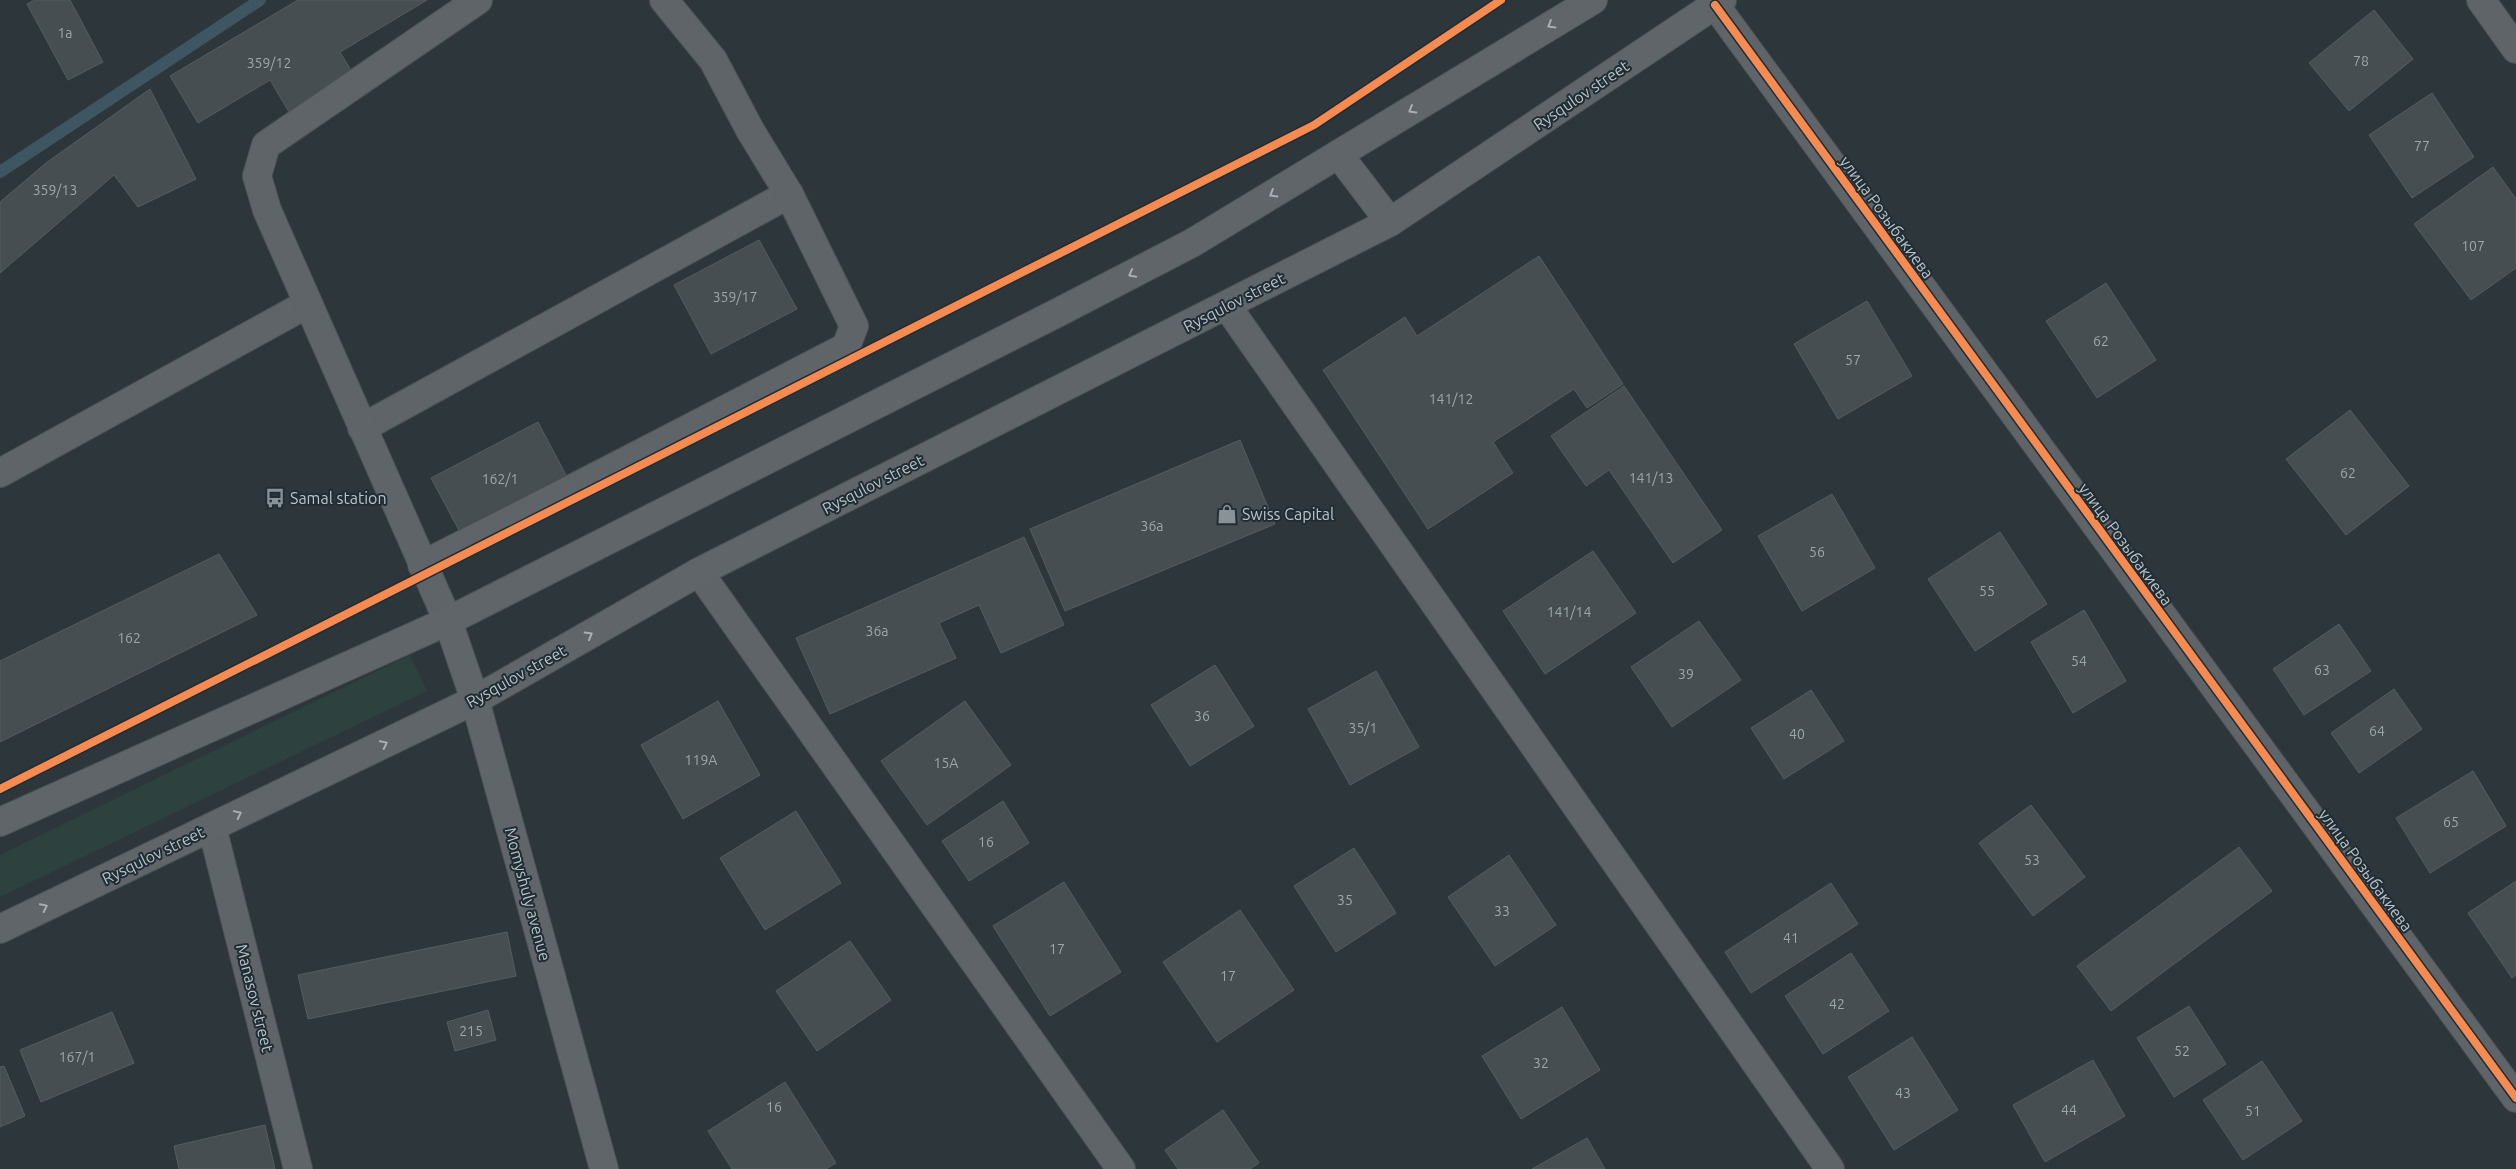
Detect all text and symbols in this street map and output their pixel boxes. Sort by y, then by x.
one-way arrow [1548,19,1557,29]
house number: 1а [57,25,73,41]
house number: 78 [2353,53,2369,69]
house number: 359/12 [247,55,291,71]
street label: Rysqulov street [1530,56,1633,134]
one-way arrow [1409,103,1418,113]
house number: 77 [2414,138,2430,154]
street label: улица Розыбакиева [1837,152,1937,282]
house number: 359/13 [33,182,77,198]
one-way arrow [1270,187,1279,197]
house number: 107 [2461,238,2485,254]
one-way arrow [1128,268,1137,278]
street label: Rysqulov street [1180,268,1288,335]
house number: 359/17 [713,289,757,305]
house number: 62 [2093,333,2109,349]
house number: 57 [1845,352,1861,368]
house number: 141/12 [1429,391,1473,407]
street label: Rysqulov street [819,450,927,517]
house number: 62 [2340,465,2356,481]
house number: 141/13 [1629,470,1673,486]
house number: 162/1 [482,471,518,487]
street label: улица Розыбакиева [2076,479,2176,609]
bus stop icon: Samal station [264,487,286,509]
place label: Samal station [290,489,387,507]
shop icon: Swiss Capital [1216,503,1238,525]
place label: Swiss Capital [1242,505,1334,523]
house number: 36а [1141,518,1164,534]
house number: 56 [1809,544,1825,560]
house number: 55 [1979,583,1995,599]
house number: 141/14 [1547,604,1591,620]
house number: 36а [866,623,889,639]
house number: 162 [117,630,141,646]
one-way arrow [584,631,593,641]
street label: Rysqulov street [463,641,570,711]
house number: 54 [2071,653,2087,669]
house number: 63 [2314,662,2330,678]
house number: 39 [1678,666,1694,682]
house number: 36 [1194,708,1210,724]
house number: 35/1 [1349,720,1377,736]
house number: 64 [2369,723,2385,739]
house number: 40 [1789,726,1805,742]
one-way arrow [379,740,388,750]
house number: 119А [685,752,717,768]
house number: 15А [934,755,958,771]
street label: улица Розыбакиева [2316,805,2416,935]
one-way arrow [233,810,242,820]
house number: 65 [2443,814,2459,830]
street label: Rysqulov street [99,822,208,888]
street label: Momyshuly avenue [502,825,554,963]
house number: 16 [978,834,994,850]
house number: 53 [2024,852,2040,868]
house number: 35 [1337,892,1353,908]
one-way arrow [39,903,48,914]
house number: 33 [1494,903,1510,919]
house number: 41 [1783,930,1799,946]
house number: 17 [1049,941,1065,957]
street label: Manasov street [233,942,277,1054]
house number: 17 [1220,968,1236,984]
house number: 42 [1829,996,1845,1012]
house number: 215 [459,1023,483,1039]
house number: 52 [2174,1043,2190,1059]
house number: 167/1 [59,1049,95,1065]
house number: 32 [1533,1055,1549,1071]
house number: 43 [1895,1085,1911,1101]
house number: 16 [766,1099,782,1115]
house number: 44 [2061,1102,2077,1118]
house number: 51 [2245,1103,2261,1119]

